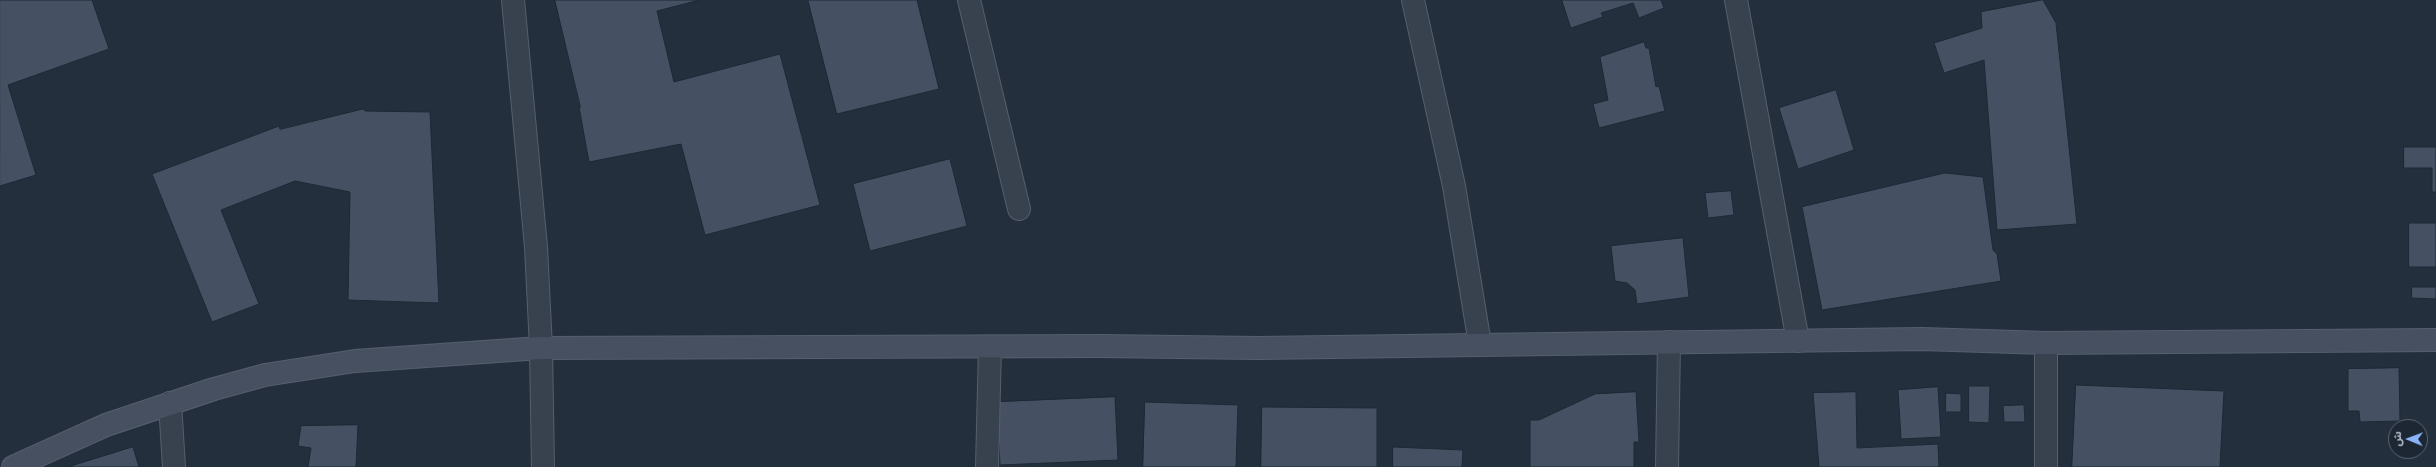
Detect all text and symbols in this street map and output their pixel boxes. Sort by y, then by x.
north arrow [2388,419,2428,459]
text: ش [2390,431,2404,446]

